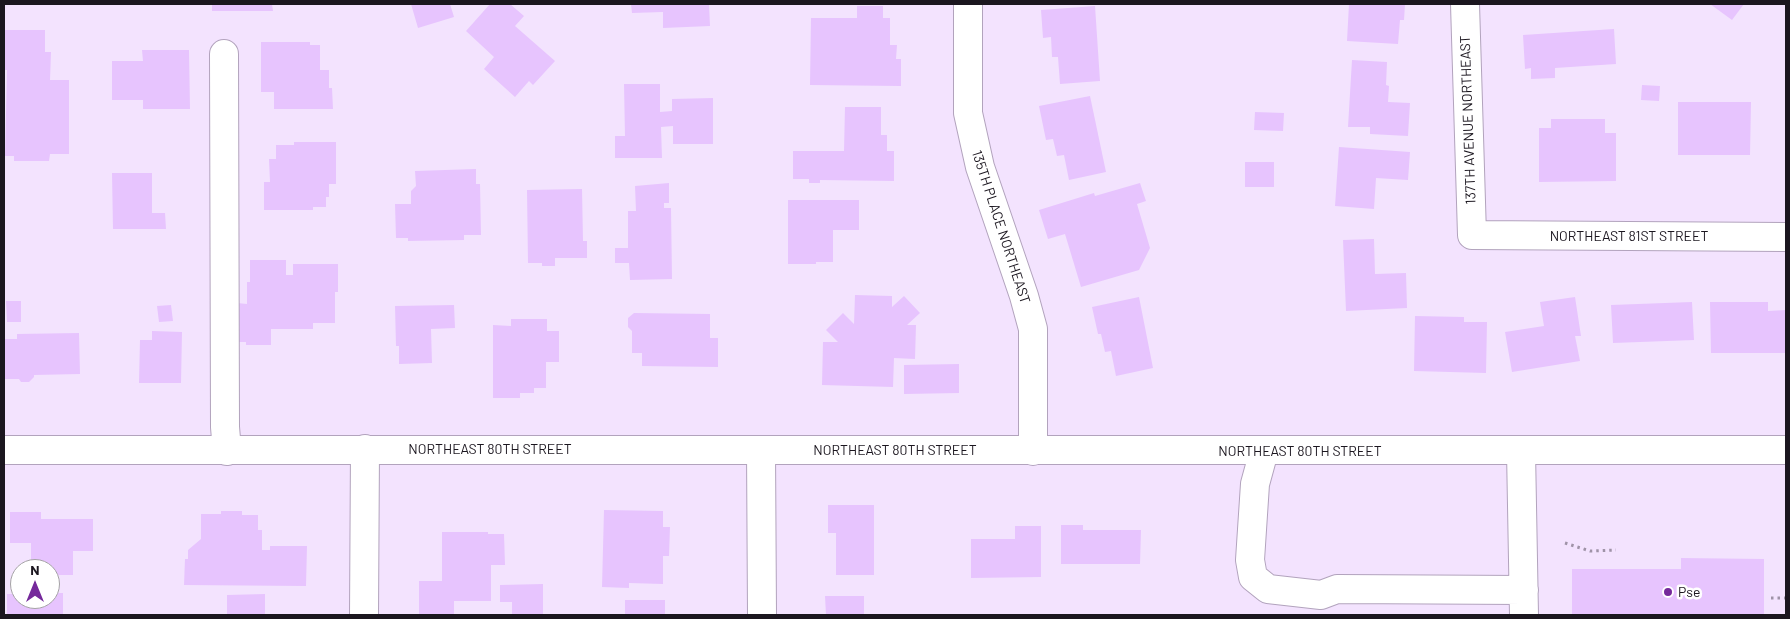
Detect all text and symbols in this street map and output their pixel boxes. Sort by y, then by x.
street label: 137TH AVENUE NORTHEAST [1457,35,1479,205]
street label: 135TH PLACE NORTHEAST [968,148,1034,306]
street label: NORTHEAST 81ST STREET [1550,228,1708,244]
street label: NORTHEAST 80TH STREET [408,441,572,457]
street label: NORTHEAST 80TH STREET [813,442,977,458]
street label: NORTHEAST 80TH STREET [1218,443,1382,459]
north arrow [10,559,60,609]
text: N [30,561,40,578]
place label: Pse [1678,584,1700,600]
marker: Pse [1662,586,1674,598]

